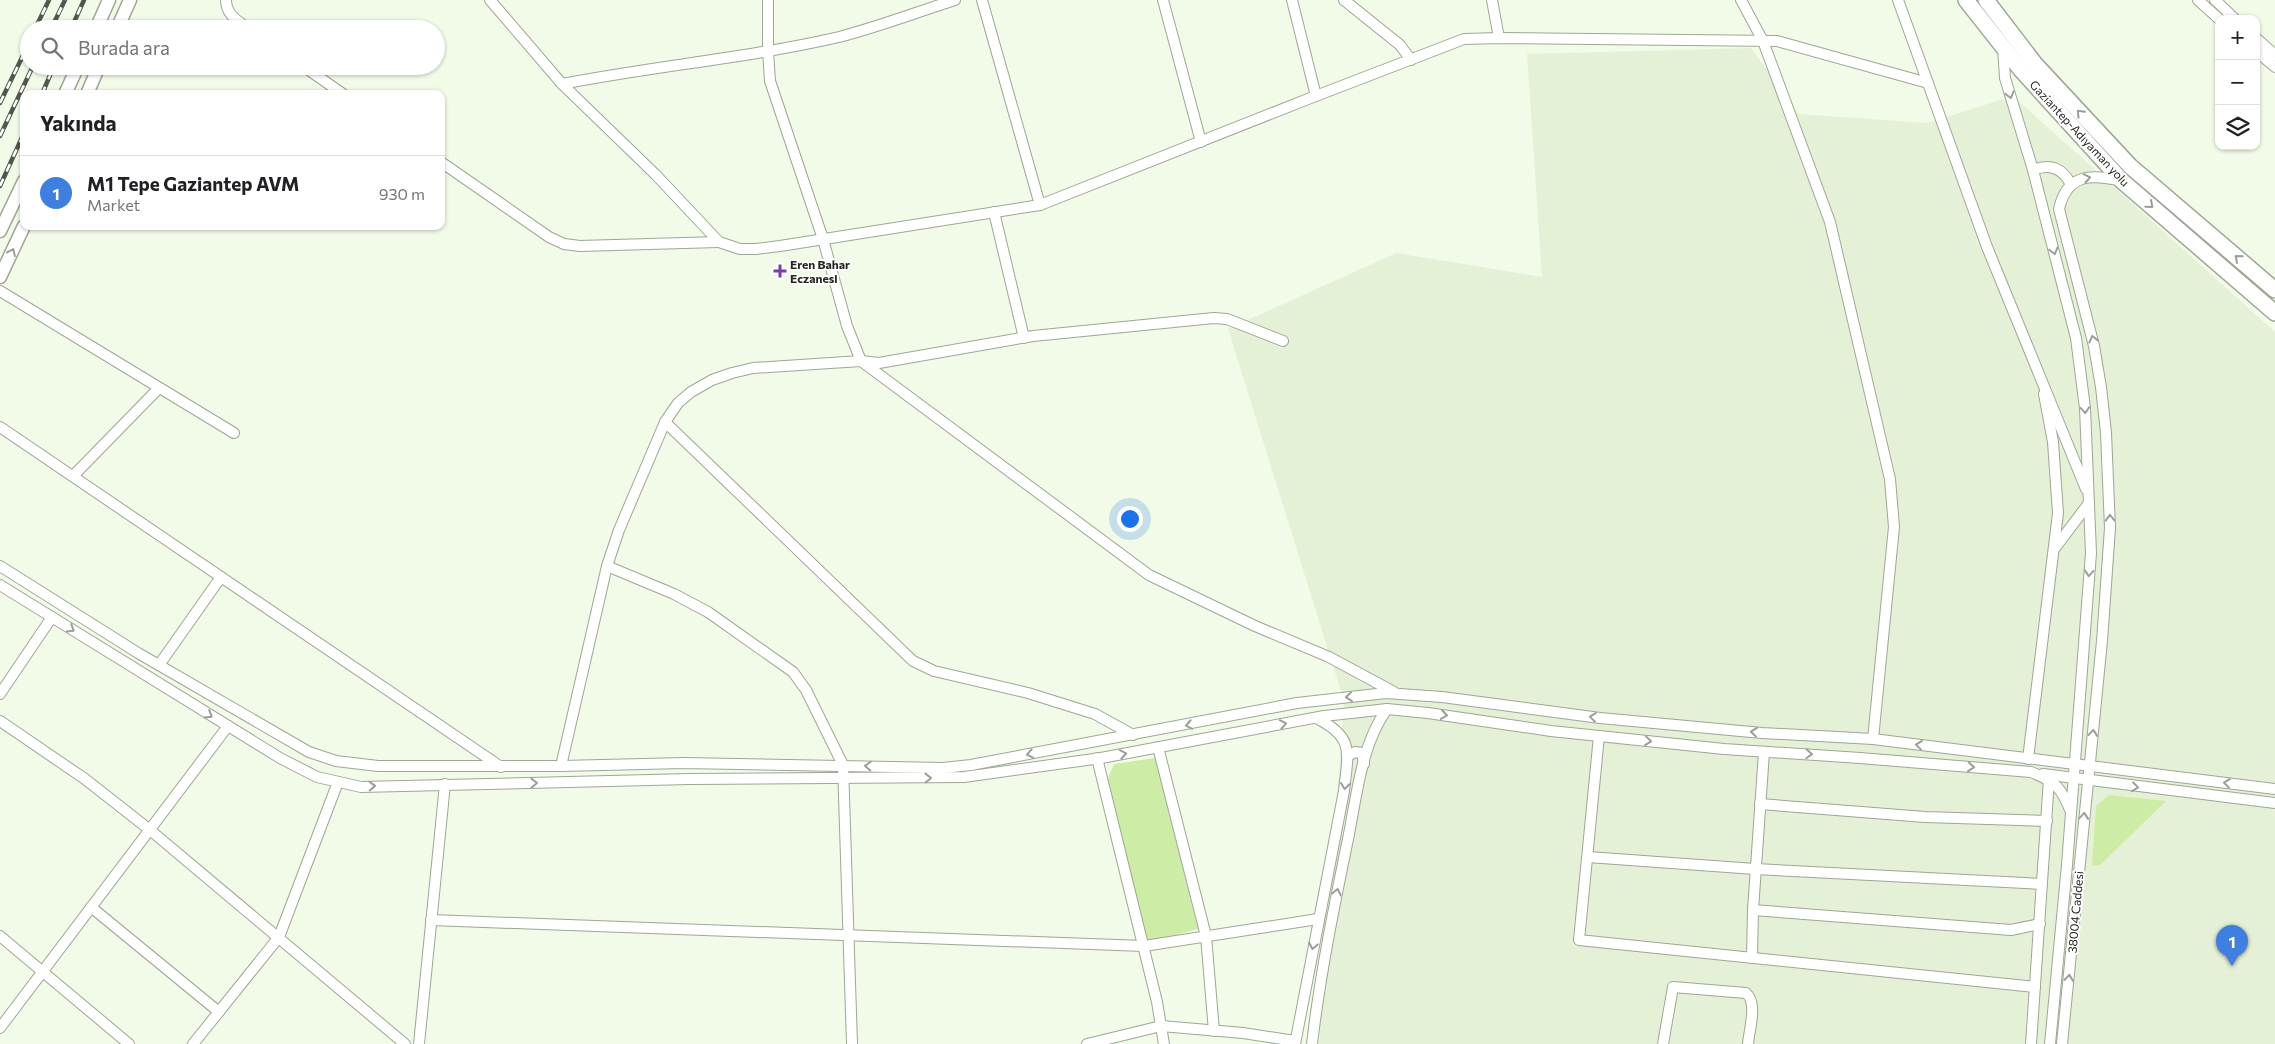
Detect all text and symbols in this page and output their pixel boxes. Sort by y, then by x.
map controls [2215,15,2260,150]
button: + [2215,15,2260,60]
search box [20,20,445,75]
icon: search [38,34,66,62]
text: Burada ara [78,36,170,59]
button: − [2215,60,2260,105]
street label: Gaziantep-Adıyaman yolu [2027,77,2133,189]
one-way arrow [2005,90,2015,98]
button: layers [2215,105,2260,150]
text: Yakında [40,110,117,135]
one-way arrow [2077,110,2086,119]
text: M1 Tepe Gaziantep AVM [87,172,299,195]
one-way arrow [2082,174,2091,184]
text: 1 [52,184,60,203]
text: 930 m [379,184,425,203]
text: Market [87,195,140,214]
one-way arrow [2145,199,2154,208]
one-way arrow [2049,247,2059,255]
one-way arrow [6,248,16,257]
one-way arrow [2235,256,2244,264]
place label: Eren Bahar Eczanesi [790,257,850,285]
marker: Eren Bahar Eczanesi [774,265,786,277]
one-way arrow [2088,336,2098,344]
one-way arrow [2080,406,2091,414]
your location [1117,506,1143,532]
one-way arrow [2105,514,2115,522]
one-way arrow [2084,569,2095,577]
one-way arrow [66,623,75,633]
one-way arrow [1345,691,1353,702]
one-way arrow [204,708,213,718]
one-way arrow [1440,709,1448,720]
one-way arrow [1588,712,1597,722]
one-way arrow [1185,719,1194,730]
one-way arrow [1279,720,1288,730]
one-way arrow [1750,727,1758,738]
one-way arrow [2088,728,2099,736]
one-way arrow [1644,735,1652,746]
one-way arrow [1915,740,1923,751]
one-way arrow [1025,748,1034,758]
one-way arrow [1119,749,1128,759]
one-way arrow [1806,749,1814,760]
one-way arrow [864,761,872,772]
one-way arrow [1968,761,1976,772]
one-way arrow [924,773,932,783]
one-way arrow [530,777,538,788]
one-way arrow [2222,778,2230,789]
one-way arrow [368,781,376,792]
one-way arrow [2132,781,2140,792]
one-way arrow [1340,782,1351,790]
one-way arrow [2078,812,2089,820]
street label: 38004 Caddesi [2064,870,2086,954]
one-way arrow [1331,888,1342,897]
pin: 1 [2216,925,2248,966]
one-way arrow [1309,941,1319,950]
one-way arrow [2063,974,2074,982]

